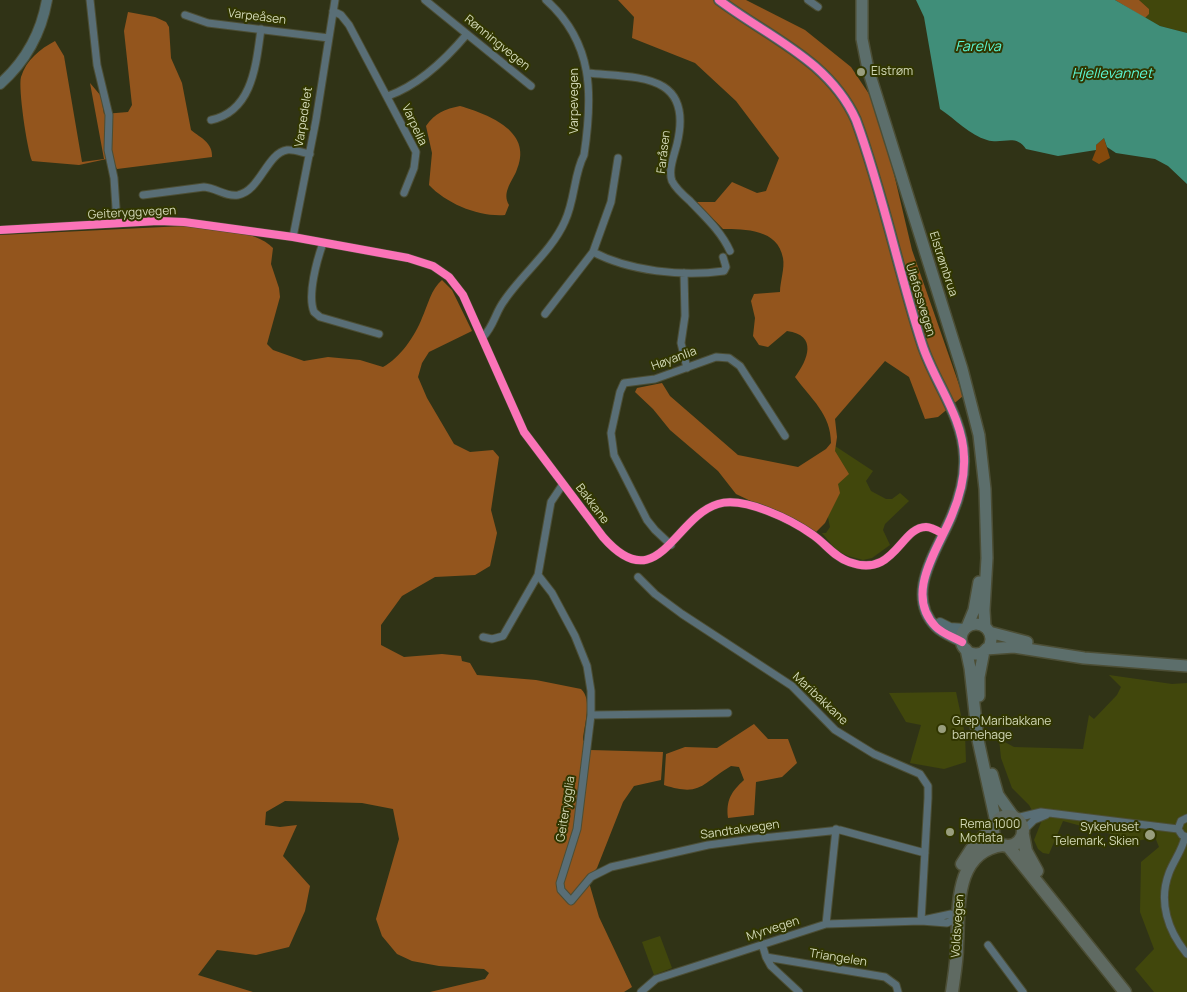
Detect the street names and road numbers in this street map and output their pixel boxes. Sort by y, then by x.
street label: Varpeåsen [227,6,287,28]
street label: Rønningvegen [461,12,533,74]
street label: Varpevegen [568,68,582,134]
street label: Varpedelet [292,86,316,148]
street label: Varpelia [398,102,430,148]
street label: Faråsen [654,130,674,174]
street label: Geiteryggvegen [87,203,177,223]
street label: Elstrømbrua [926,230,960,298]
street label: Ulefossvegen [902,262,938,338]
street label: Høyanlia [649,344,699,374]
street label: Bakkane [572,481,612,527]
street label: Maribakkane [789,670,851,728]
street label: Geiterygglia [554,775,578,843]
street label: Sandtakvegen [700,817,780,843]
street label: Voldsvegen [949,894,967,958]
street label: Myrvegen [745,914,801,944]
street label: Triangelen [808,946,868,970]

